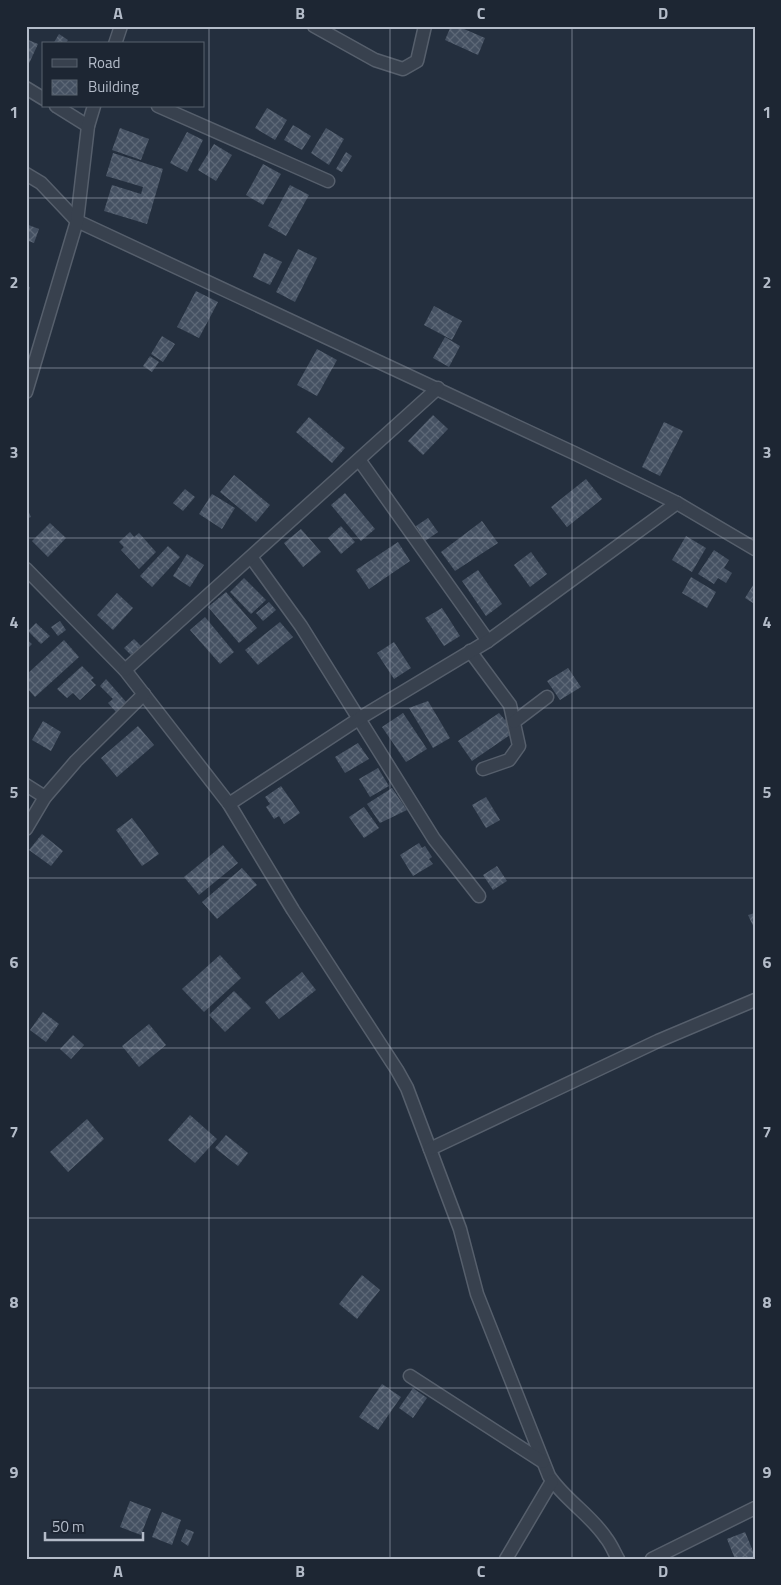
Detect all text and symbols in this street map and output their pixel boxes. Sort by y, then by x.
text: A [113,1,123,25]
text: B [295,1,305,25]
text: C [477,1,486,25]
text: D [658,1,668,25]
legend [42,42,205,108]
text: Road [88,51,120,74]
text: Building [88,75,139,98]
text: 1 [10,100,18,124]
text: 1 [763,100,771,124]
text: 2 [10,270,18,294]
text: 2 [763,270,771,294]
text: 3 [10,440,18,464]
text: 3 [763,440,771,464]
text: 4 [10,610,19,634]
text: 4 [763,610,772,634]
text: 5 [10,780,19,804]
text: 5 [763,780,772,804]
text: 6 [10,950,19,974]
text: 6 [763,950,772,974]
text: 7 [10,1120,18,1144]
text: 7 [763,1120,771,1144]
text: 8 [10,1290,19,1314]
text: 8 [763,1290,772,1314]
text: 9 [10,1460,19,1484]
text: 9 [763,1460,772,1484]
scale bar [45,1510,142,1542]
text: 50 m [52,1515,85,1538]
text: A [113,1559,123,1583]
text: B [295,1559,305,1583]
text: C [477,1559,486,1583]
text: D [658,1559,668,1583]

